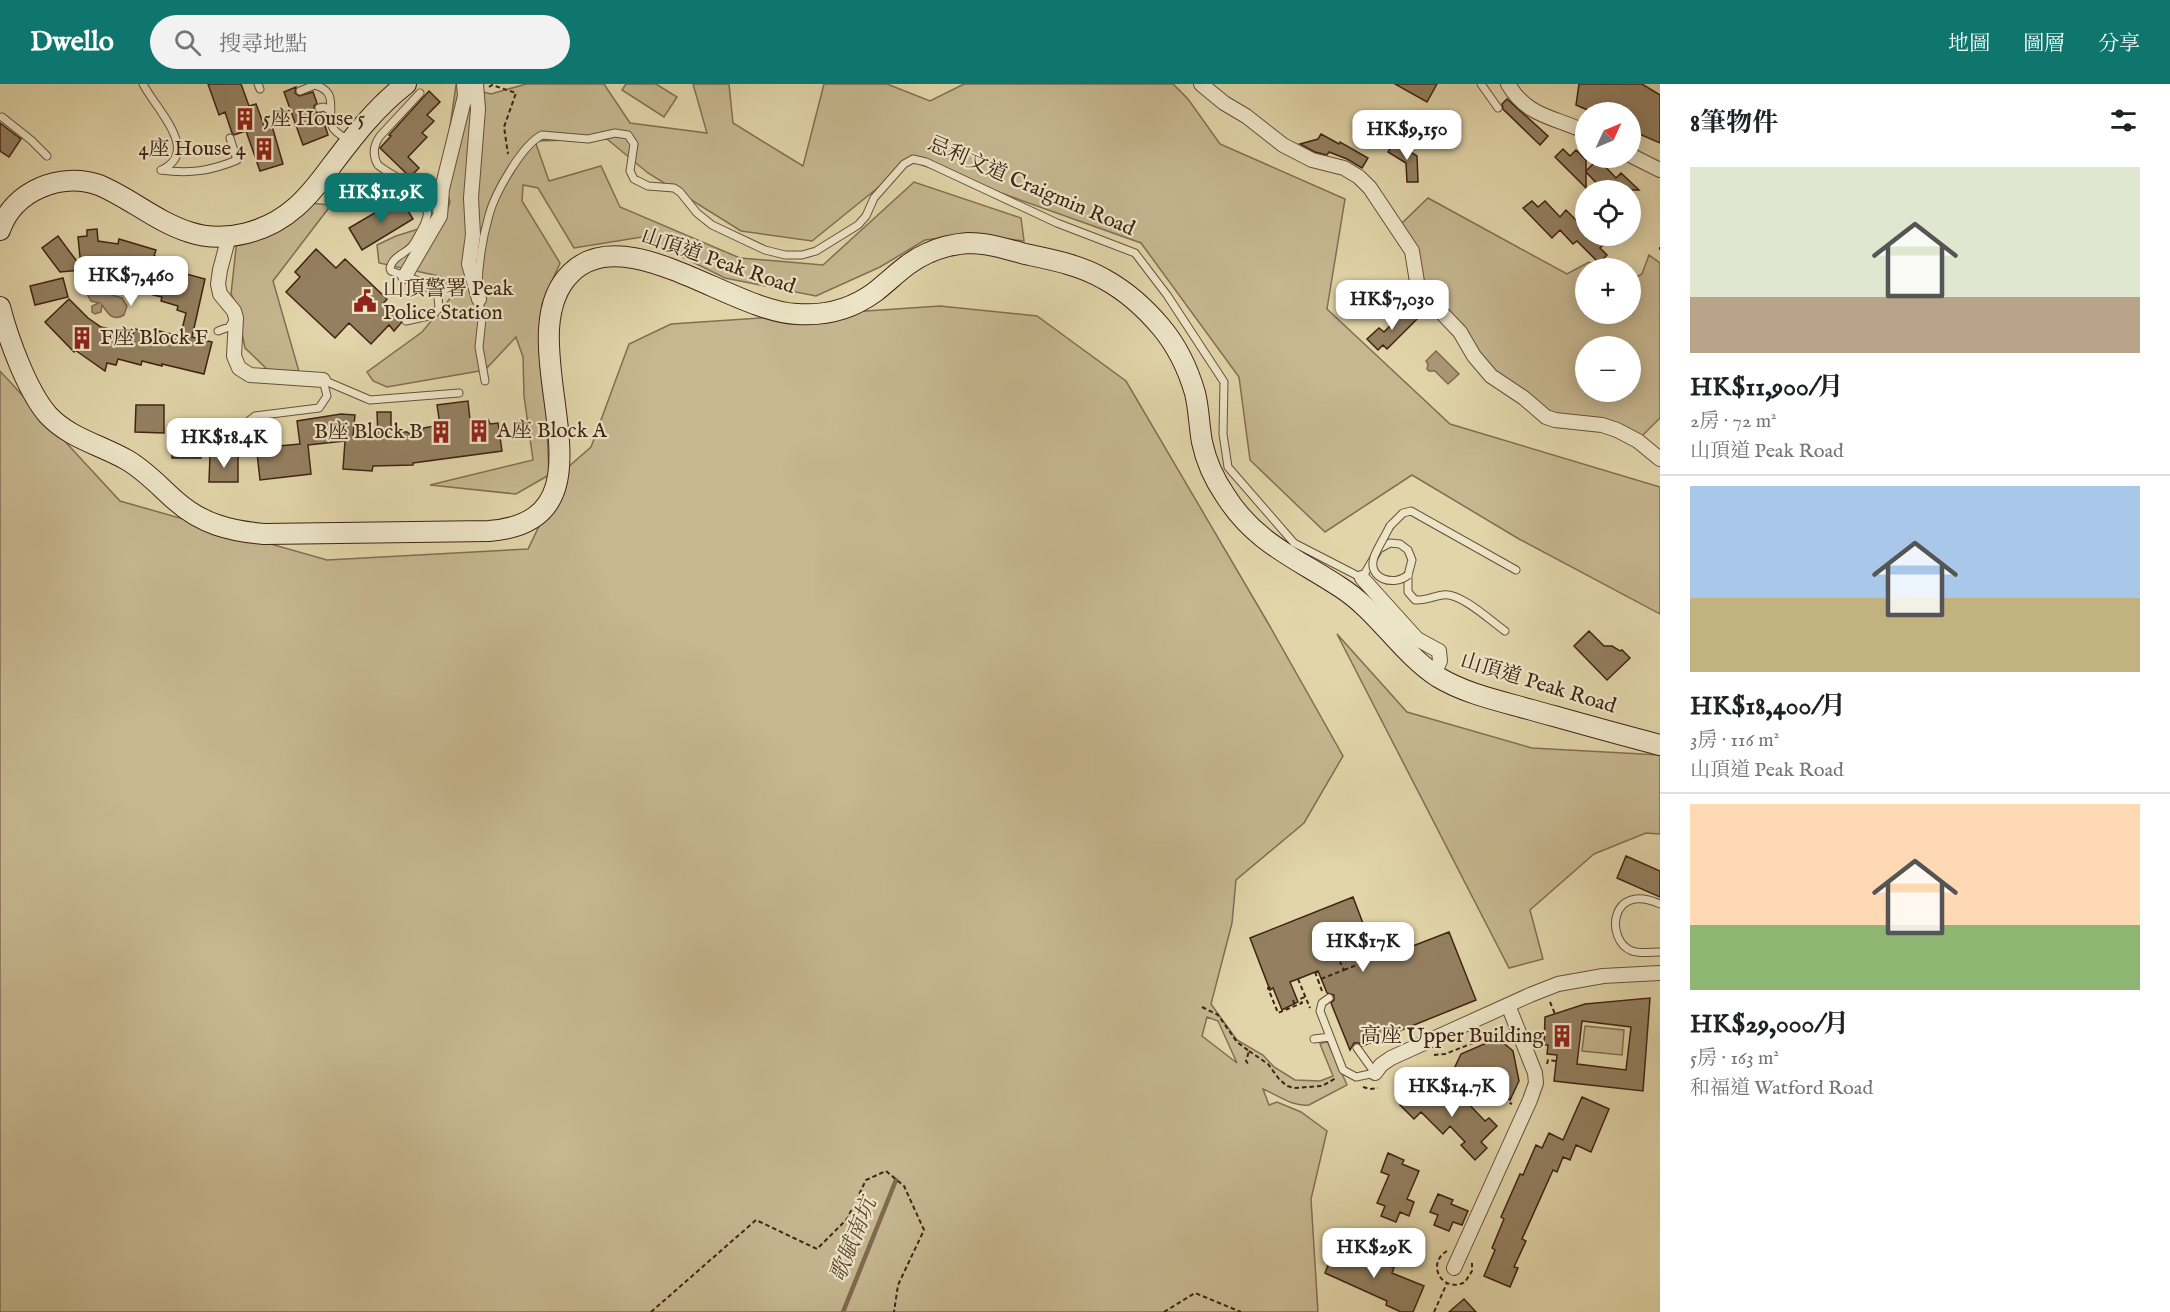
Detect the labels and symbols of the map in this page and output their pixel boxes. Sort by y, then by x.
north arrow [1575,102,1641,168]
building icon: 5座 House 5 [232,106,258,132]
place label: 5座 House 5 [263,106,366,133]
pin: HK$9,150 [1345,110,1469,161]
street label: 忌利文道 Craigmin Road [923,131,1139,243]
place label: 4座 House 4 [138,136,247,163]
building icon: 4座 House 4 [251,136,277,162]
pin: HK$11.9K [319,173,443,224]
street label: 山頂道 Peak Road [637,223,799,301]
pin: HK$7,460 [69,256,193,307]
place label: 山頂警署 Peak Police Station [383,276,514,327]
pin: HK$7,030 [1330,280,1454,331]
public building icon: 山頂警署 Peak Police Station [352,288,378,314]
building icon: F座 Block F [69,325,95,351]
place label: F座 Block F [100,325,208,352]
pin: HK$18.4K [162,418,286,469]
building icon: A座 Block A [466,418,492,444]
place label: A座 Block A [496,418,607,445]
place label: B座 Block B [314,419,423,446]
building icon: B座 Block B [428,419,454,445]
street label: 山頂道 Peak Road [1457,647,1620,721]
pin: HK$17K [1314,922,1412,973]
place label: 高座 Upper Building [1360,1023,1545,1050]
building icon: 高座 Upper Building [1549,1023,1575,1049]
pin: HK$14.7K [1390,1067,1514,1118]
water label: 歌賦南坑 [825,1191,885,1286]
pin: HK$29K [1325,1228,1423,1279]

